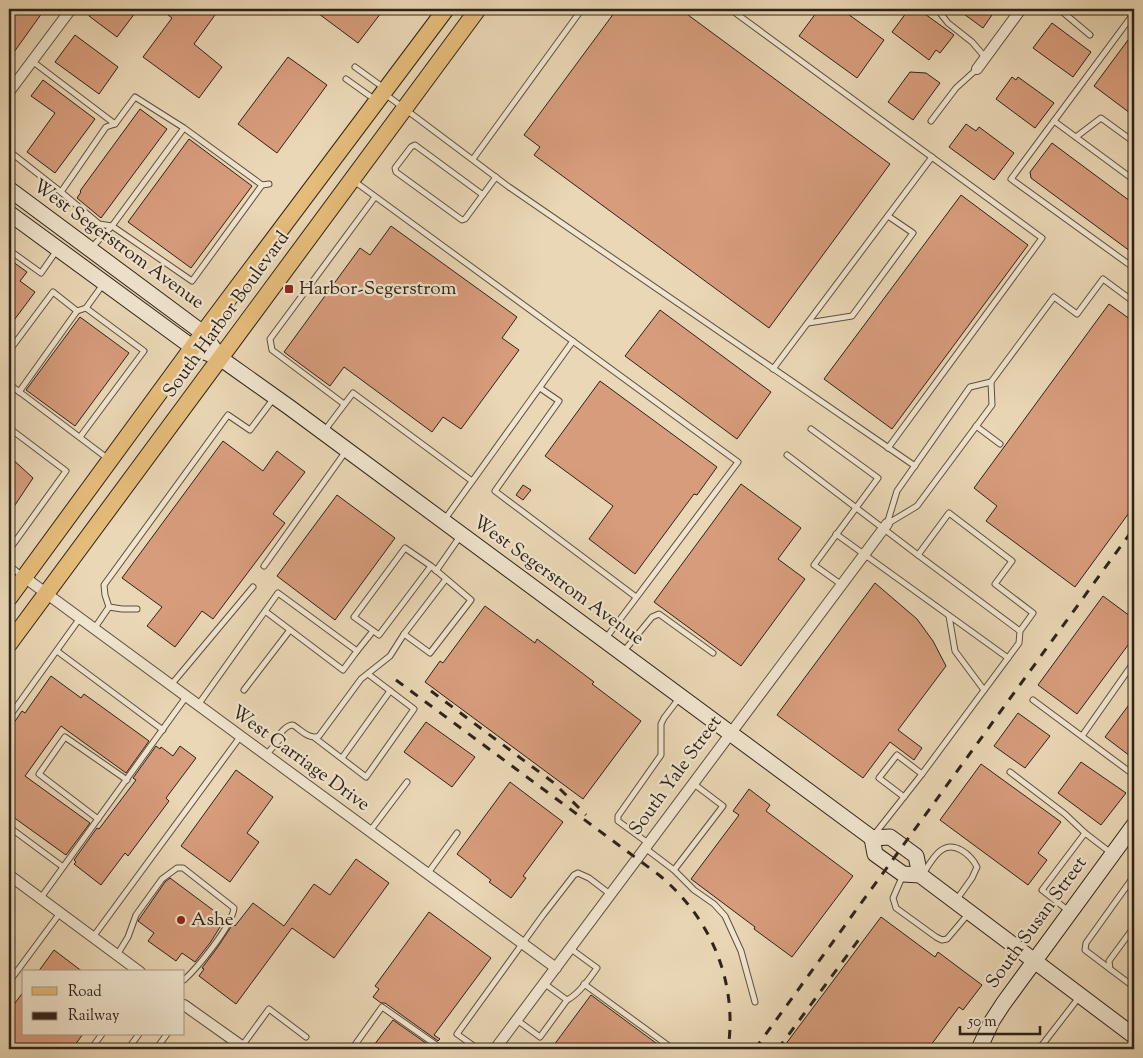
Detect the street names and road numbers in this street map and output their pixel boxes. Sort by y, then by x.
street label: West Segerstrom Avenue [27,173,209,317]
street label: South Harbor Boulevard [157,226,297,404]
street label: West Segerstrom Avenue [467,509,649,653]
street label: West Carriage Drive [225,699,375,819]
street label: South Yale Street [623,710,729,842]
street label: South Susan Street [980,851,1094,995]

